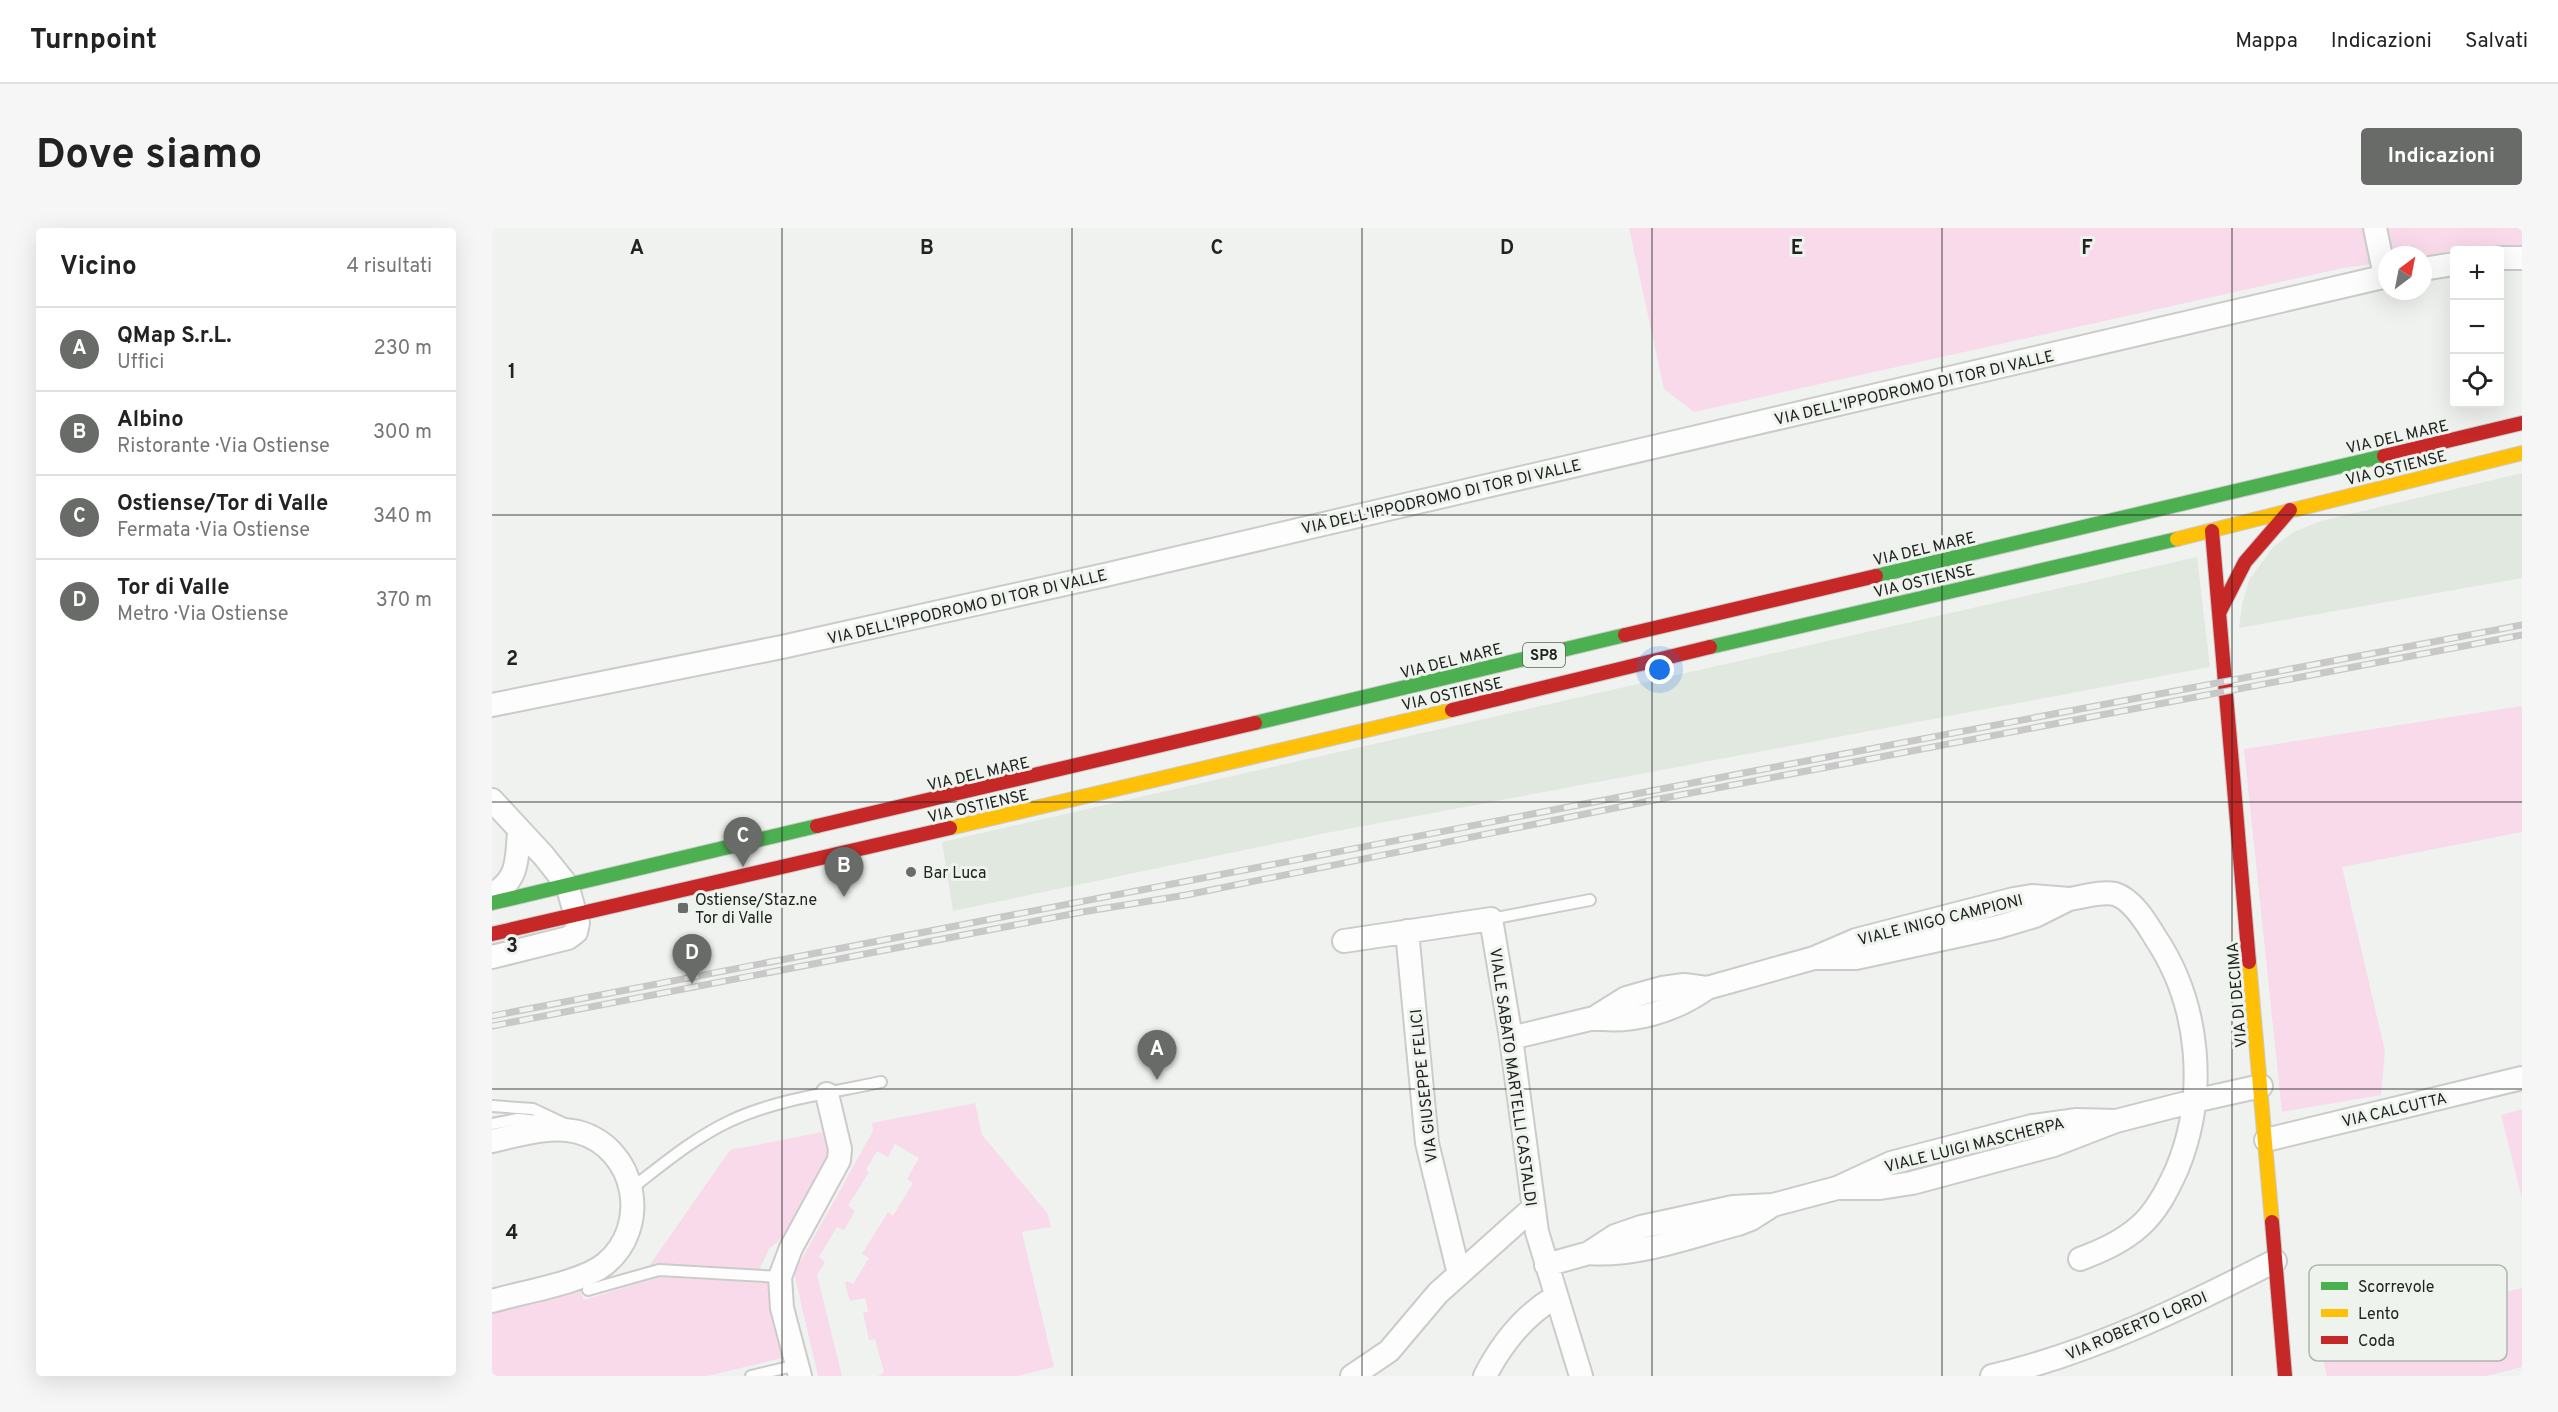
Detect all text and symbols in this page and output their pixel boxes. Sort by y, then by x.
text: Turnpoint [30,23,157,59]
text: Mappa [2235,28,2298,55]
text: Indicazioni [2331,28,2432,55]
text: Salvati [2465,28,2528,55]
button: Indicazioni [2361,128,2522,185]
text: Dove siamo [36,130,262,183]
text: A [630,236,644,262]
text: B [920,236,934,262]
text: C [1211,236,1223,262]
text: D [1500,236,1514,262]
text: E [1791,236,1803,262]
text: F [2081,236,2093,262]
north arrow [2378,246,2432,300]
map controls [2450,246,2504,408]
button: + [2450,246,2504,300]
text: Vicino [60,251,137,284]
text: 4 risultati [347,254,432,280]
button: − [2450,300,2504,354]
text: QMap S.r.L. [117,323,232,350]
text: A [72,336,87,362]
text: 230 m [373,336,432,362]
street label: VIA DELL'IPPODROMO DI TOR DI VALLE [1773,347,2056,431]
text: Uffici [117,350,164,376]
button: locate [2450,354,2504,408]
text: 1 [508,360,516,386]
text: Albino [117,407,184,434]
street label: VIA DEL MARE [2344,416,2451,459]
text: B [73,420,86,446]
text: 300 m [373,420,432,446]
text: Ristorante · Via Ostiense [117,434,330,460]
street label: VIA OSTIENSE [2344,447,2449,491]
street label: VIA DELL'IPPODROMO DI TOR DI VALLE [1300,456,1583,540]
text: Ostiense/Tor di Valle [117,491,328,518]
text: C [73,504,86,530]
text: 340 m [373,504,432,530]
text: Fermata · Via Ostiense [117,518,310,544]
street label: VIA DEL MARE [1871,528,1978,571]
street label: VIA OSTIENSE [1872,561,1977,603]
street label: VIA DELL'IPPODROMO DI TOR DI VALLE [826,566,1109,650]
text: Tor di Valle [117,575,229,602]
text: D [72,588,87,614]
text: 370 m [376,588,432,614]
text: Metro · Via Ostiense [117,602,288,628]
street label: VIA DEL MARE [1398,640,1505,684]
road number: SP8 [1523,643,1565,667]
text: 2 [506,647,518,673]
your location [1645,655,1674,684]
street label: VIA OSTIENSE [1400,674,1505,716]
street label: VIA DEL MARE [925,753,1032,796]
street label: VIA OSTIENSE [926,786,1031,828]
pin: C [724,818,762,867]
pin: B [824,848,864,897]
place label: Bar Luca [923,864,986,884]
marker: Bar Luca [904,865,918,879]
place label: Ostiense/Staz.ne Tor di Valle [695,891,817,929]
street label: VIALE INIGO CAMPIONI [1856,891,2025,951]
marker: Ostiense/Staz.ne Tor di Valle [676,901,690,915]
text: 3 [506,934,518,960]
pin: D [672,934,712,984]
street label: VIA DI DECIMA [2223,941,2253,1048]
street label: VIALE SABATO MARTELLI CASTALDI [1484,947,1540,1208]
street label: VIA GIUSEPPE FELICI [1407,1008,1443,1164]
pin: A [1138,1030,1176,1080]
street label: VIA CALCUTTA [2340,1089,2449,1133]
street label: VIALE LUIGI MASCHERPA [1883,1114,2067,1178]
text: 4 [506,1221,518,1247]
legend [2309,1265,2507,1361]
text: Scorrevole [2358,1278,2434,1298]
street label: VIA ROBERTO LORDI [2063,1288,2211,1366]
text: Lento [2358,1305,2399,1325]
text: Coda [2358,1332,2395,1352]

